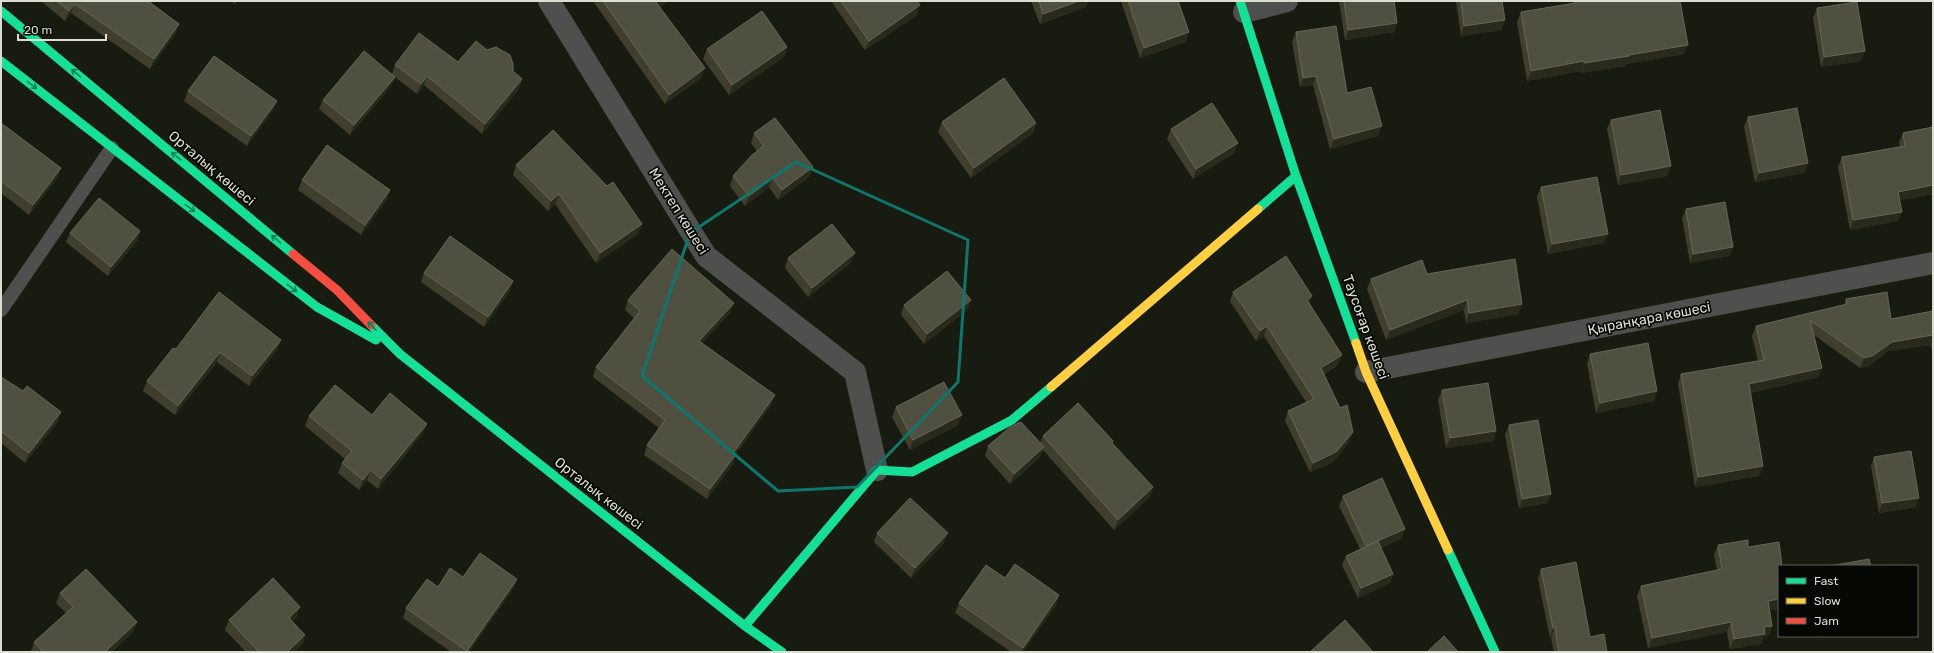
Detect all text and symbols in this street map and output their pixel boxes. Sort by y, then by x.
scale bar [18,16,106,42]
text: 20 m [24,23,52,37]
one-way arrow [71,68,81,77]
one-way arrow [26,81,37,89]
street label: Орталық көшесі [165,127,258,209]
one-way arrow [170,152,181,160]
street label: Мектеп көшесі [645,165,712,258]
one-way arrow [184,204,195,212]
one-way arrow [270,235,281,244]
street label: Тауcоғар көшесі [1339,272,1392,382]
one-way arrow [287,283,298,292]
street label: Қыранқара көшесі [1586,298,1712,339]
one-way arrow [367,321,377,331]
street label: Орталық көшесі [551,454,646,533]
legend [1778,565,1918,637]
text: Fast [1814,574,1838,588]
text: Slow [1814,594,1841,608]
text: Jam [1814,614,1839,628]

